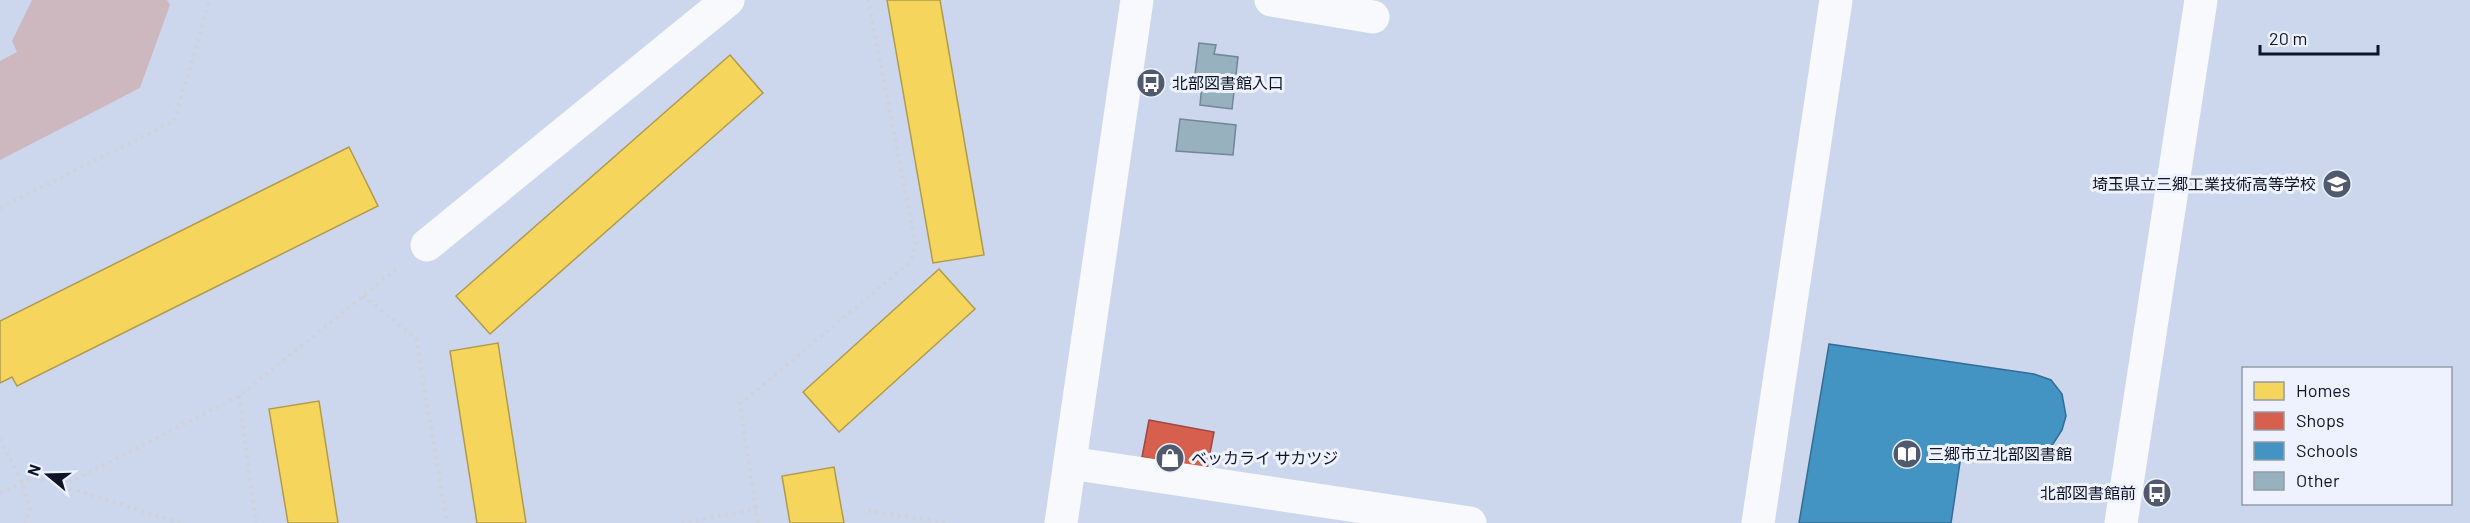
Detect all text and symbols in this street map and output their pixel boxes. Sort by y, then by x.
scale bar [2260,18,2378,56]
text: 20 m [2269,27,2307,49]
bus stop icon: 北部図書館入口 [1135,67,1167,99]
place label: 北部図書館入口 [1172,73,1284,92]
school or university icon: 埼玉県立三郷工業技術高等学校 [2321,168,2353,200]
place label: 埼玉県立三郷工業技術高等学校 [2092,174,2316,193]
legend [2242,367,2452,505]
text: Homes [2296,379,2350,401]
text: Shops [2296,409,2345,431]
library icon: 三郷市立北部図書館 [1891,438,1923,470]
text: Schools [2296,439,2358,461]
shop icon: ベッカライ サカツジ [1154,442,1186,474]
place label: 三郷市立北部図書館 [1928,444,2072,463]
north arrow [18,445,78,505]
place label: ベッカライ サカツジ [1191,448,1338,467]
text: N [23,462,44,478]
text: Other [2296,469,2340,491]
bus stop icon: 北部図書館前 [2141,477,2173,509]
place label: 北部図書館前 [2040,483,2136,502]

